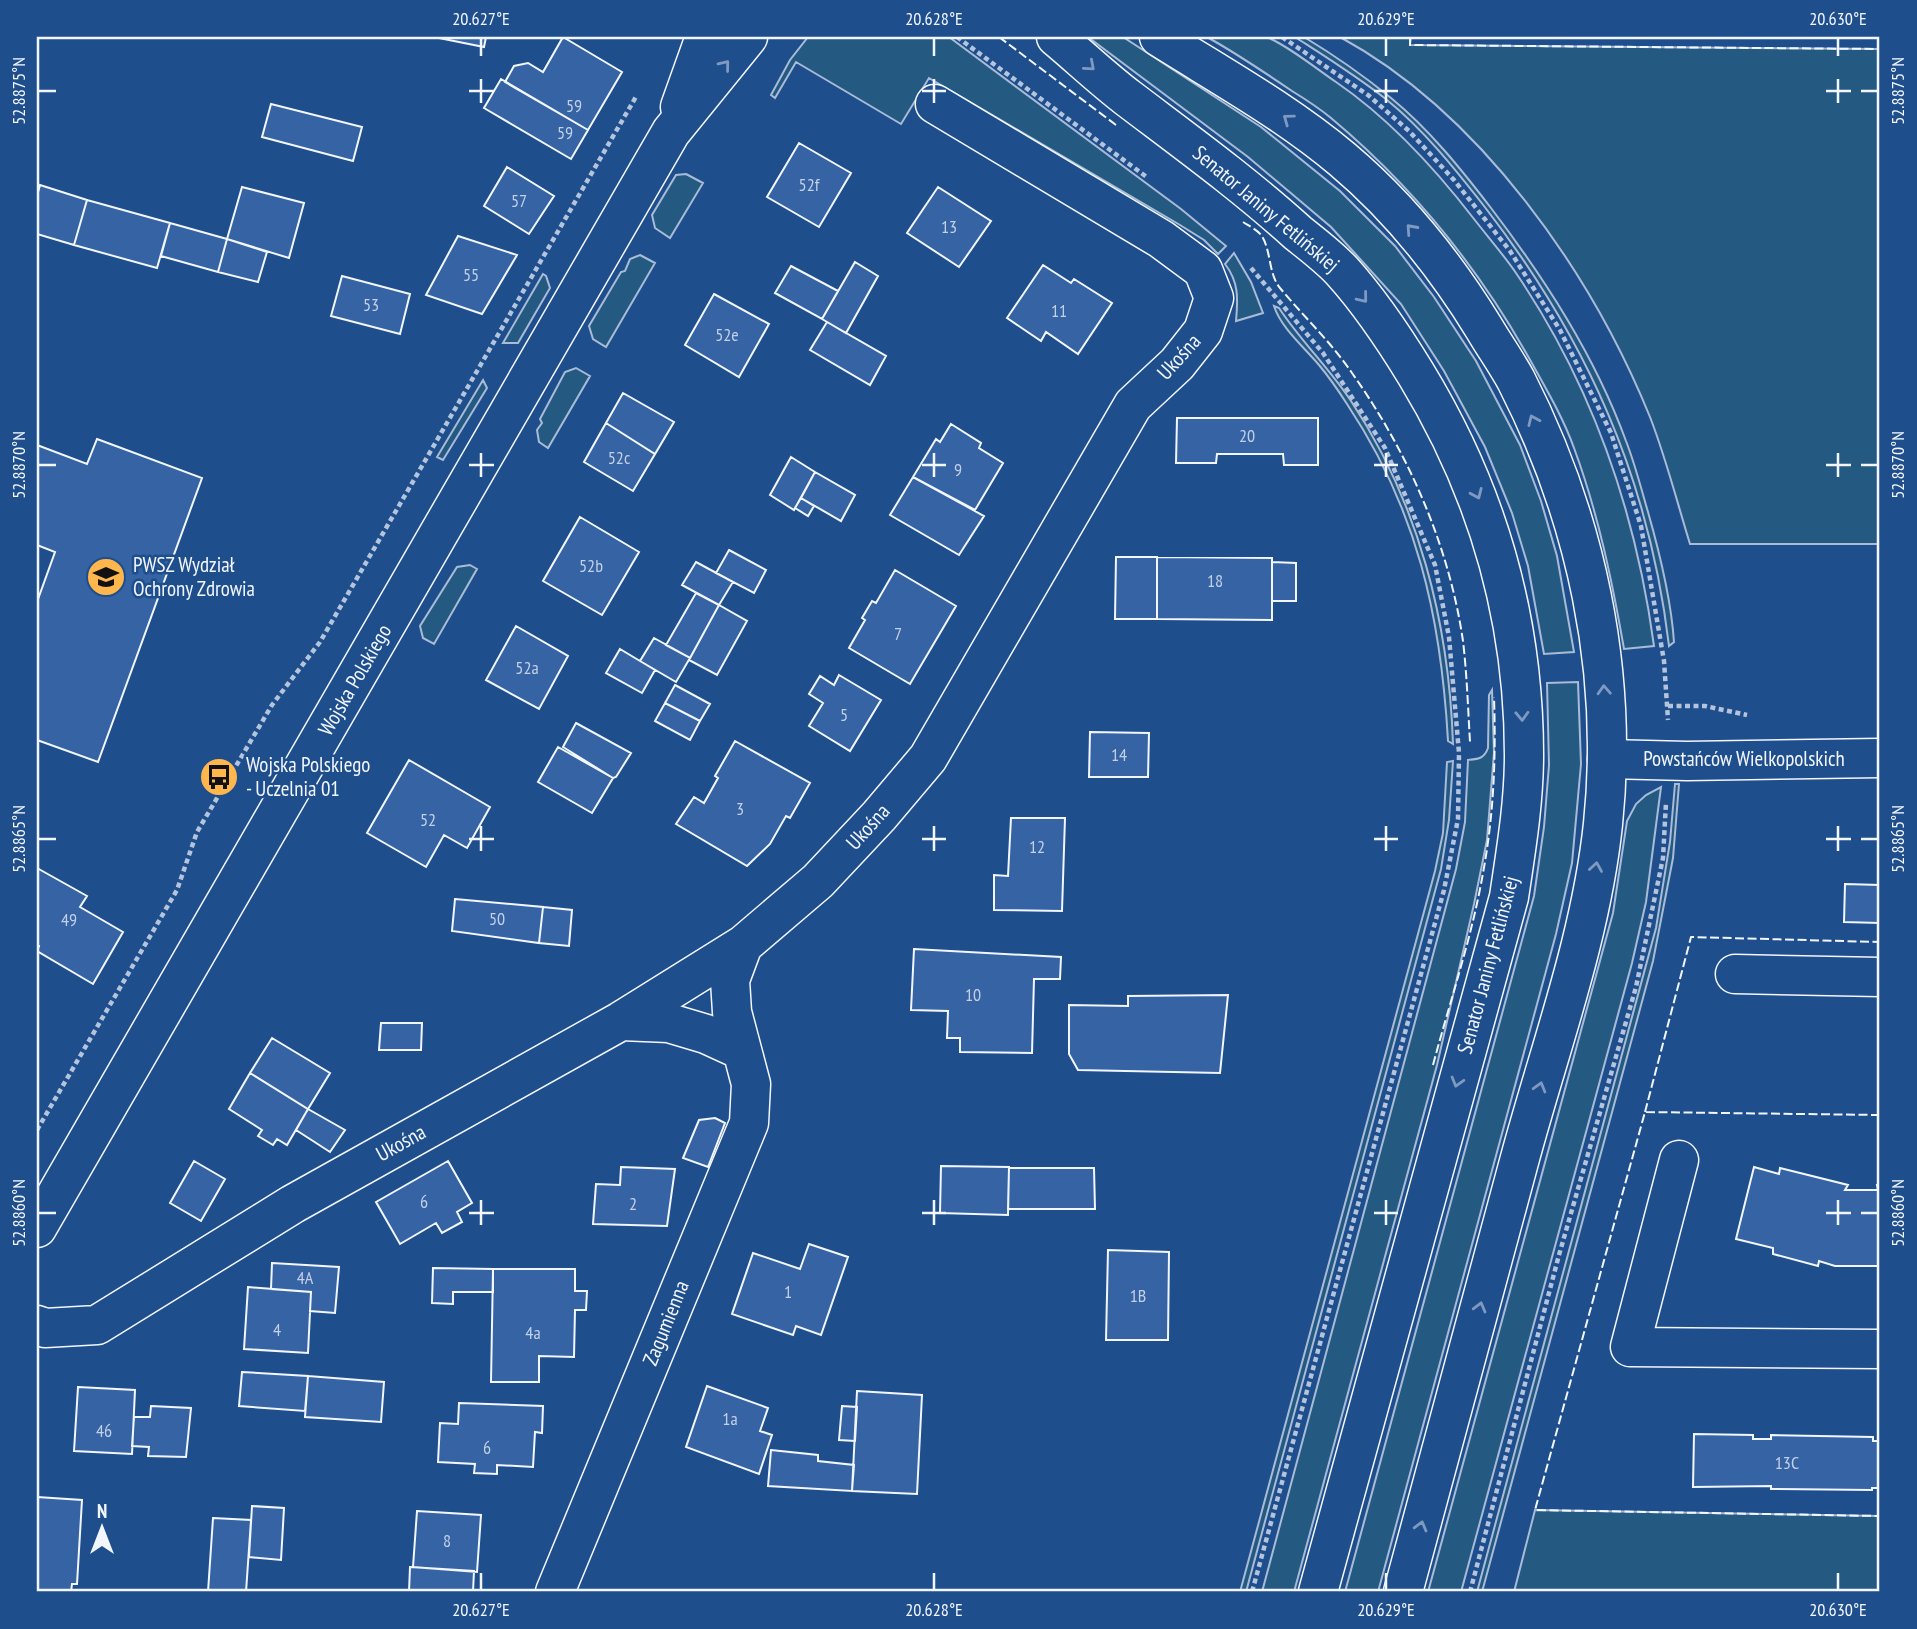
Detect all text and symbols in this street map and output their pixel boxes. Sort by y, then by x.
text: 20.627°E [452,7,510,30]
text: 20.628°E [905,7,963,30]
text: 20.629°E [1357,7,1415,30]
text: 20.630°E [1809,7,1867,30]
text: 52.8875°N [7,57,30,125]
text: 52.8875°N [1886,57,1909,125]
one-way arrow [1082,58,1095,70]
one-way arrow [717,61,730,73]
house number: 59 [566,94,582,117]
one-way arrow [1283,115,1296,128]
house number: 59 [557,121,573,144]
street label: Senator Janiny Fetlińskiej [1187,139,1345,278]
house number: 52f [799,173,821,196]
house number: 57 [511,189,527,212]
house number: 13 [941,215,957,238]
one-way arrow [1407,224,1419,237]
house number: 55 [463,263,479,286]
one-way arrow [1355,290,1367,303]
house number: 53 [363,293,379,316]
house number: 11 [1051,299,1067,322]
house number: 52e [715,323,739,346]
street label: Ukośna [1151,328,1206,385]
one-way arrow [1527,414,1541,427]
house number: 20 [1239,424,1255,447]
text: 52.8870°N [7,431,30,499]
text: 52.8870°N [1886,431,1909,499]
house number: 52c [608,446,631,469]
house number: 9 [954,458,962,481]
one-way arrow [1469,487,1483,499]
place label: PWSZ Wydział Ochrony Zdrowia [133,551,255,602]
house number: 52b [579,554,603,577]
school or university icon: PWSZ Wydział Ochrony Zdrowia [85,556,127,598]
house number: 18 [1207,569,1223,592]
street label: Wojska Polskiego [312,619,397,740]
house number: 7 [894,622,902,645]
house number: 52a [515,656,539,679]
one-way arrow [1597,685,1612,696]
house number: 5 [840,703,848,726]
one-way arrow [1515,711,1530,722]
house number: 14 [1111,743,1127,766]
street label: Powstańców Wielkopolskich [1643,745,1845,772]
place label: Wojska Polskiego - Uczelnia 01 [246,751,370,802]
bus stop icon: Wojska Polskiego - Uczelnia 01 [198,756,240,798]
house number: 3 [736,797,744,820]
street label: Ukośna [840,798,895,855]
text: 52.8865°N [7,805,30,873]
text: 52.8865°N [1886,805,1909,873]
house number: 52 [420,808,436,831]
house number: 12 [1029,835,1045,858]
one-way arrow [1588,861,1603,873]
street label: Senator Janiny Fetlińskiej [1451,873,1524,1057]
house number: 50 [489,907,505,930]
house number: 49 [61,908,77,931]
house number: 10 [965,983,981,1006]
one-way arrow [1451,1076,1466,1088]
one-way arrow [1531,1081,1546,1093]
street label: Ukośna [371,1118,430,1167]
text: 52.8860°N [7,1179,30,1247]
text: 52.8860°N [1886,1179,1909,1247]
house number: 6 [420,1190,428,1213]
house number: 2 [629,1192,637,1215]
house number: 4A [297,1266,314,1289]
street label: Zagumienna [636,1276,695,1369]
house number: 1 [784,1280,792,1303]
house number: 1B [1130,1284,1146,1307]
one-way arrow [1472,1301,1486,1313]
house number: 4 [273,1318,281,1341]
house number: 4a [525,1321,541,1344]
house number: 1a [722,1407,738,1430]
house number: 46 [96,1419,112,1442]
house number: 6 [483,1436,491,1459]
house number: 13C [1775,1451,1799,1474]
north arrow [66,1492,136,1562]
text: N [97,1499,107,1523]
one-way arrow [1413,1521,1427,1533]
house number: 8 [443,1529,451,1552]
text: 20.627°E [452,1598,510,1621]
text: 20.628°E [905,1598,963,1621]
text: 20.629°E [1357,1598,1415,1621]
text: 20.630°E [1809,1598,1867,1621]

